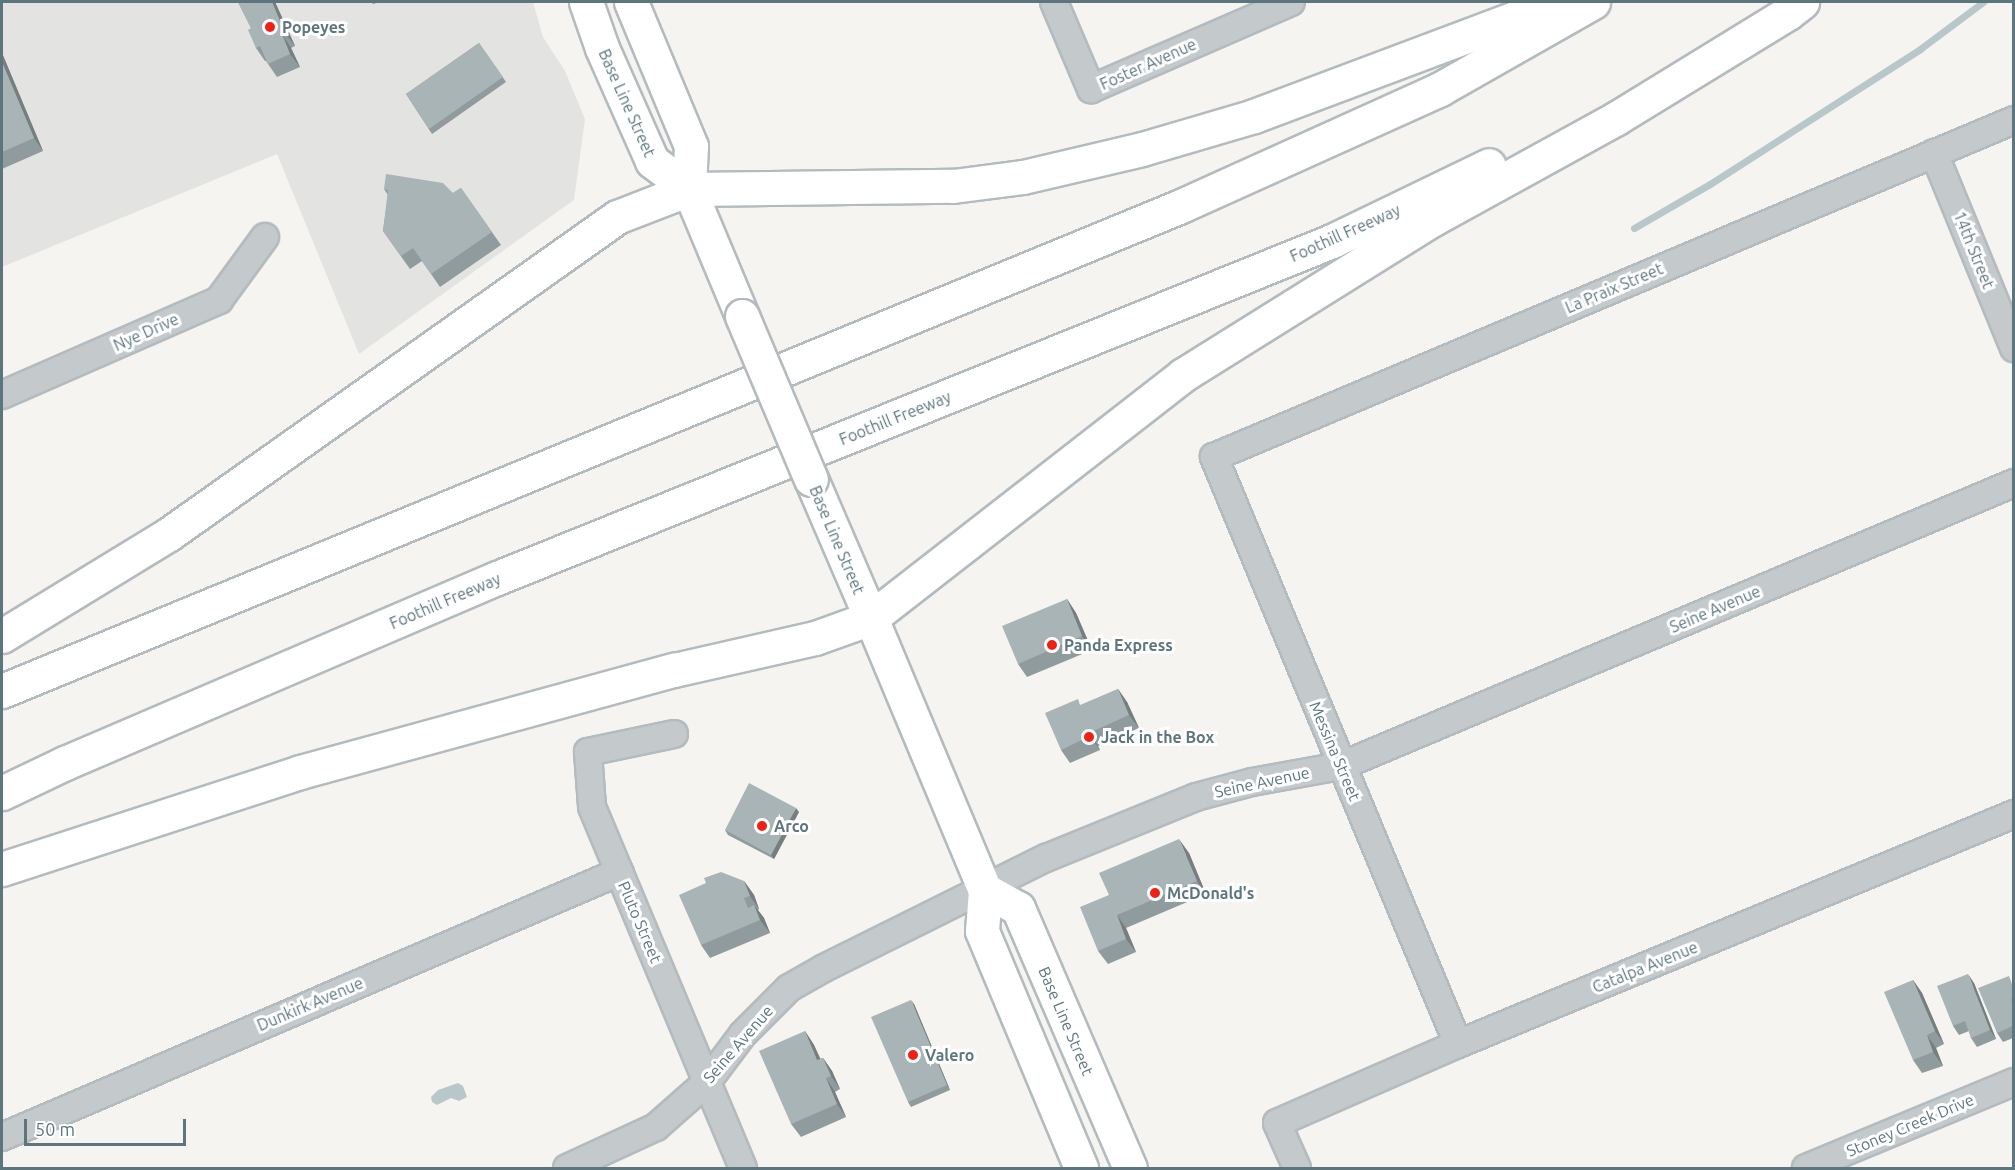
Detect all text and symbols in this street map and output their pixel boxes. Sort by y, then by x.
place label: Popeyes [282,17,345,37]
marker: Popeyes [263,20,277,34]
street label: Foster Avenue [1097,34,1199,94]
street label: Base Line Street [595,46,659,160]
street label: Foothill Freeway [1287,200,1403,266]
street label: 14th Street [1950,208,1998,292]
street label: La Praix Street [1562,259,1666,317]
street label: Nye Drive [110,309,182,355]
street label: Foothill Freeway [836,387,954,449]
street label: Base Line Street [805,483,869,597]
street label: Foothill Freeway [387,569,503,633]
street label: Seine Avenue [1667,581,1763,637]
place label: Panda Express [1064,635,1173,655]
marker: Panda Express [1045,638,1059,652]
street label: Messina Street [1305,698,1365,804]
place label: Jack in the Box [1101,727,1214,747]
marker: Jack in the Box [1082,730,1096,744]
street label: Seine Avenue [1213,763,1311,801]
place label: Arco [774,816,809,836]
marker: Arco [755,819,769,833]
street label: Pluto Street [614,878,666,966]
place label: McDonald's [1167,883,1254,903]
marker: McDonald's [1148,886,1162,900]
street label: Catalpa Avenue [1590,937,1700,997]
street label: Base Line Street [1034,964,1098,1078]
street label: Dunkirk Avenue [254,973,366,1035]
street label: Seine Avenue [699,1001,777,1087]
place label: Valero [925,1045,974,1065]
marker: Valero [906,1048,920,1062]
street label: Stoney Creek Drive [1843,1090,1977,1160]
scale bar [27,1107,189,1145]
text: 50 m [35,1119,75,1139]

